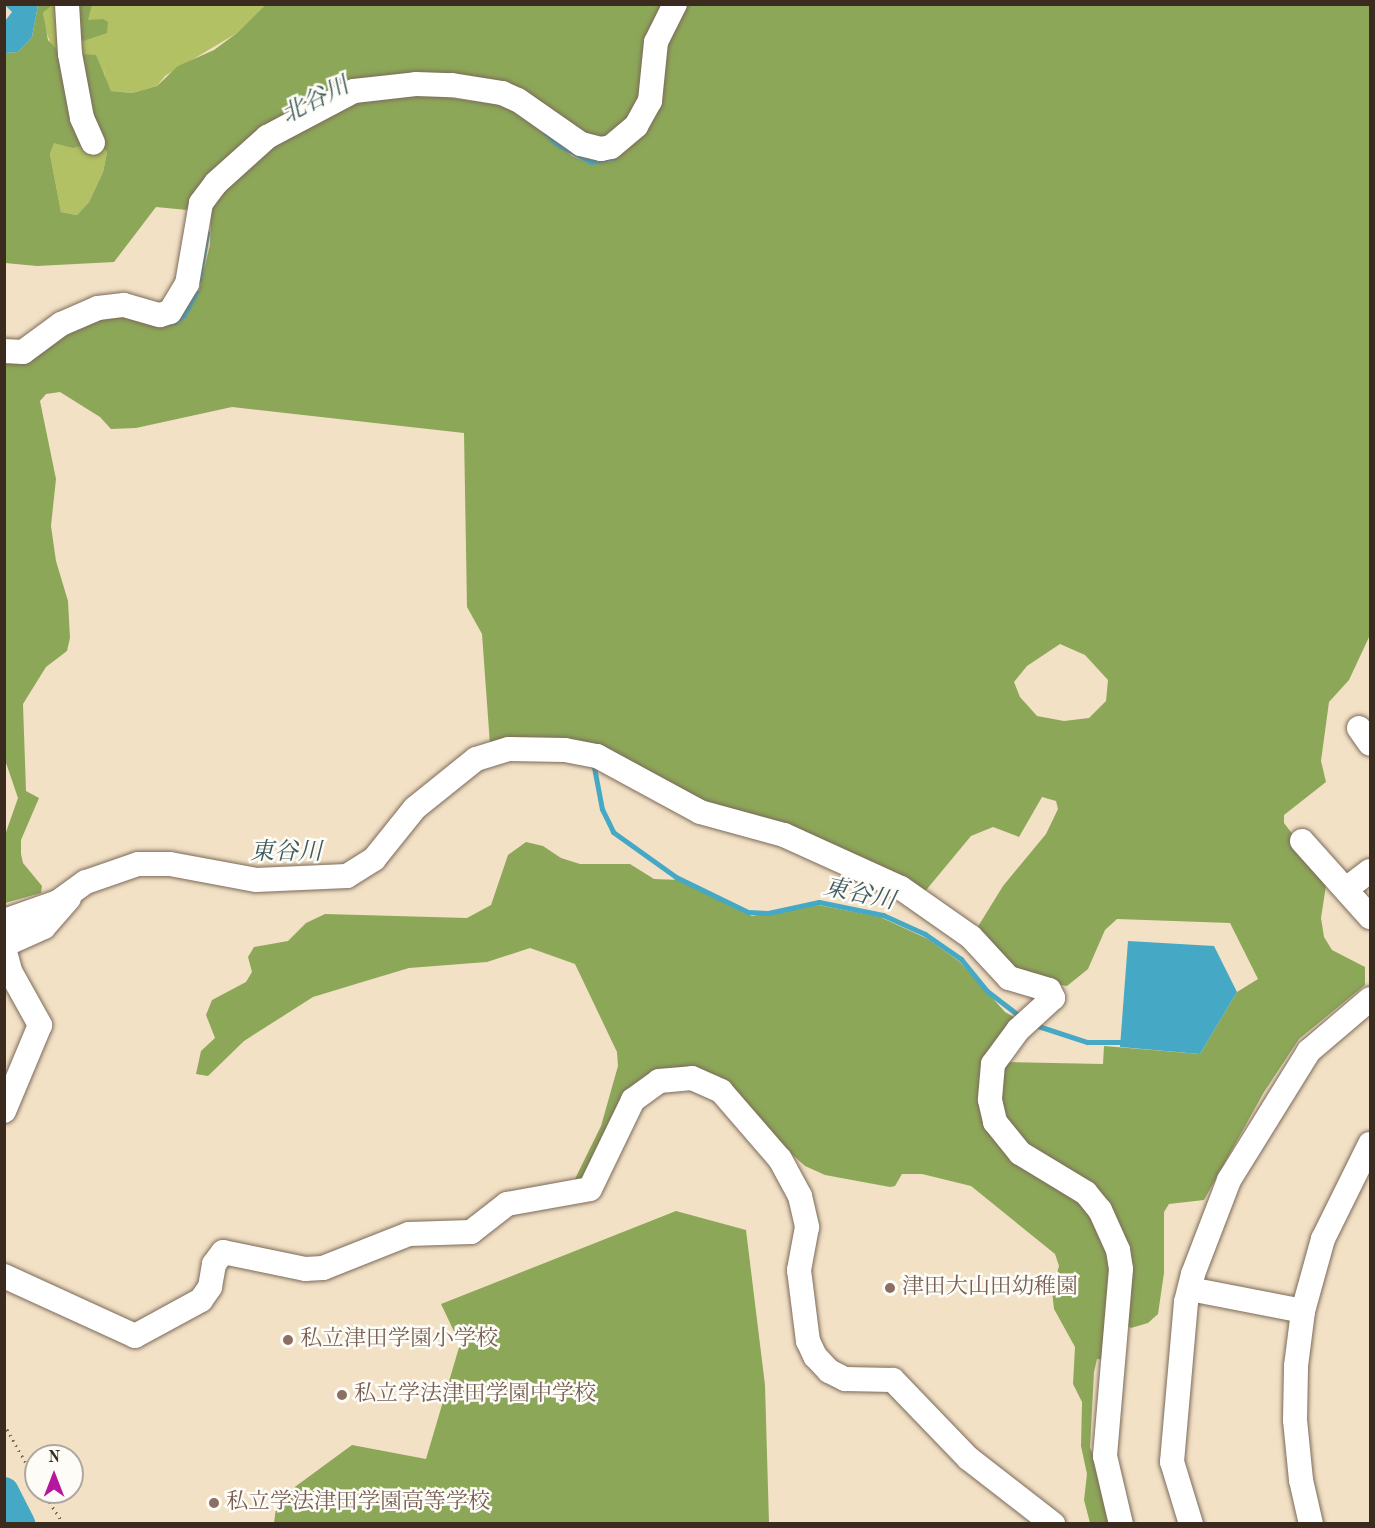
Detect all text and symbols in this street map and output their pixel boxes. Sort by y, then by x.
water label: 北谷川 [277,73,355,131]
water label: 東谷川 [250,840,322,868]
water label: 東谷川 [821,874,897,918]
place label: 津田大山田幼稚園 [902,1275,1078,1301]
marker: 津田大山田幼稚園 [883,1281,897,1295]
place label: 私立津田学園小学校 [300,1327,498,1353]
marker: 私立津田学園小学校 [281,1333,295,1347]
place label: 私立学法津田学園中学校 [354,1382,596,1408]
marker: 私立学法津田学園中学校 [335,1388,349,1402]
north arrow [24,1444,84,1504]
text: N [48,1450,60,1466]
place label: 私立学法津田学園高等学校 [226,1490,490,1516]
marker: 私立学法津田学園高等学校 [207,1496,221,1510]

